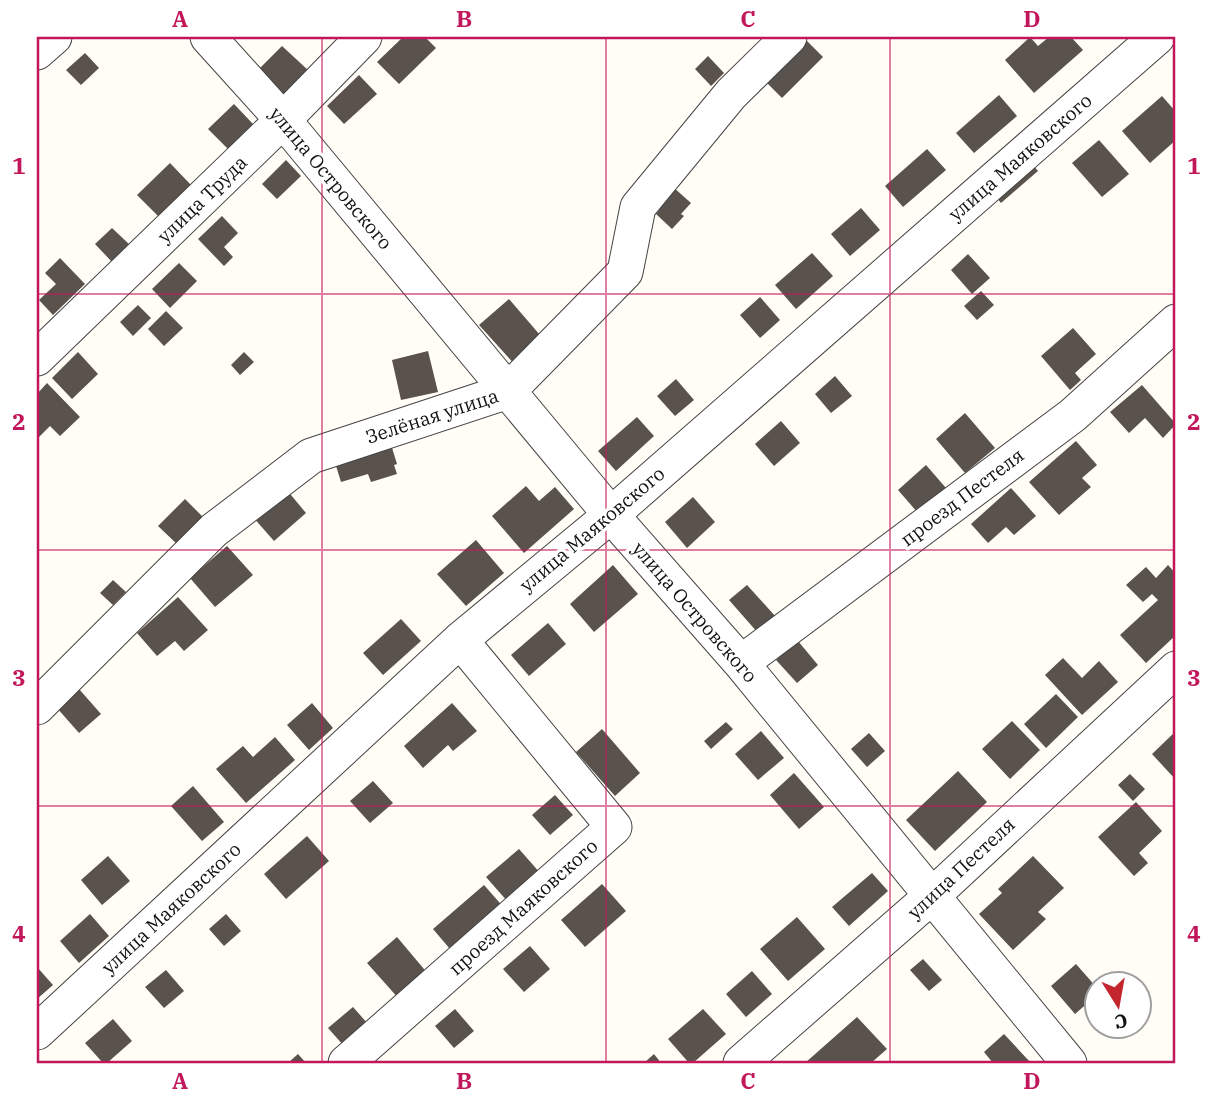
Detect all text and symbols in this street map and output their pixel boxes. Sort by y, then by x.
text: A [172,3,188,33]
text: B [456,3,472,33]
text: C [740,3,756,33]
text: D [1023,3,1041,33]
street label: улица Маяковского [943,88,1097,226]
street label: улица Островского [264,102,398,254]
text: 1 [12,150,26,180]
street label: улица Труда [152,150,252,248]
text: 1 [1187,150,1201,180]
street label: Зелёная улица [363,383,501,449]
text: 2 [12,406,26,436]
text: 2 [1187,406,1201,436]
street label: проезд Пестеля [896,443,1028,551]
street label: улица Маяковского [514,461,670,597]
street label: улица Островского [627,537,763,687]
text: 3 [12,662,26,692]
text: 3 [1187,662,1201,692]
street label: улица Пестеля [902,812,1020,924]
street label: проезд Маяковского [443,834,603,980]
street label: улица Маяковского [96,837,246,979]
text: 4 [12,918,26,948]
text: 4 [1187,918,1201,948]
north arrow [1084,970,1154,1040]
text: С [1113,1009,1130,1035]
text: A [172,1065,188,1095]
text: B [456,1065,472,1095]
text: C [740,1065,756,1095]
text: D [1023,1065,1041,1095]

